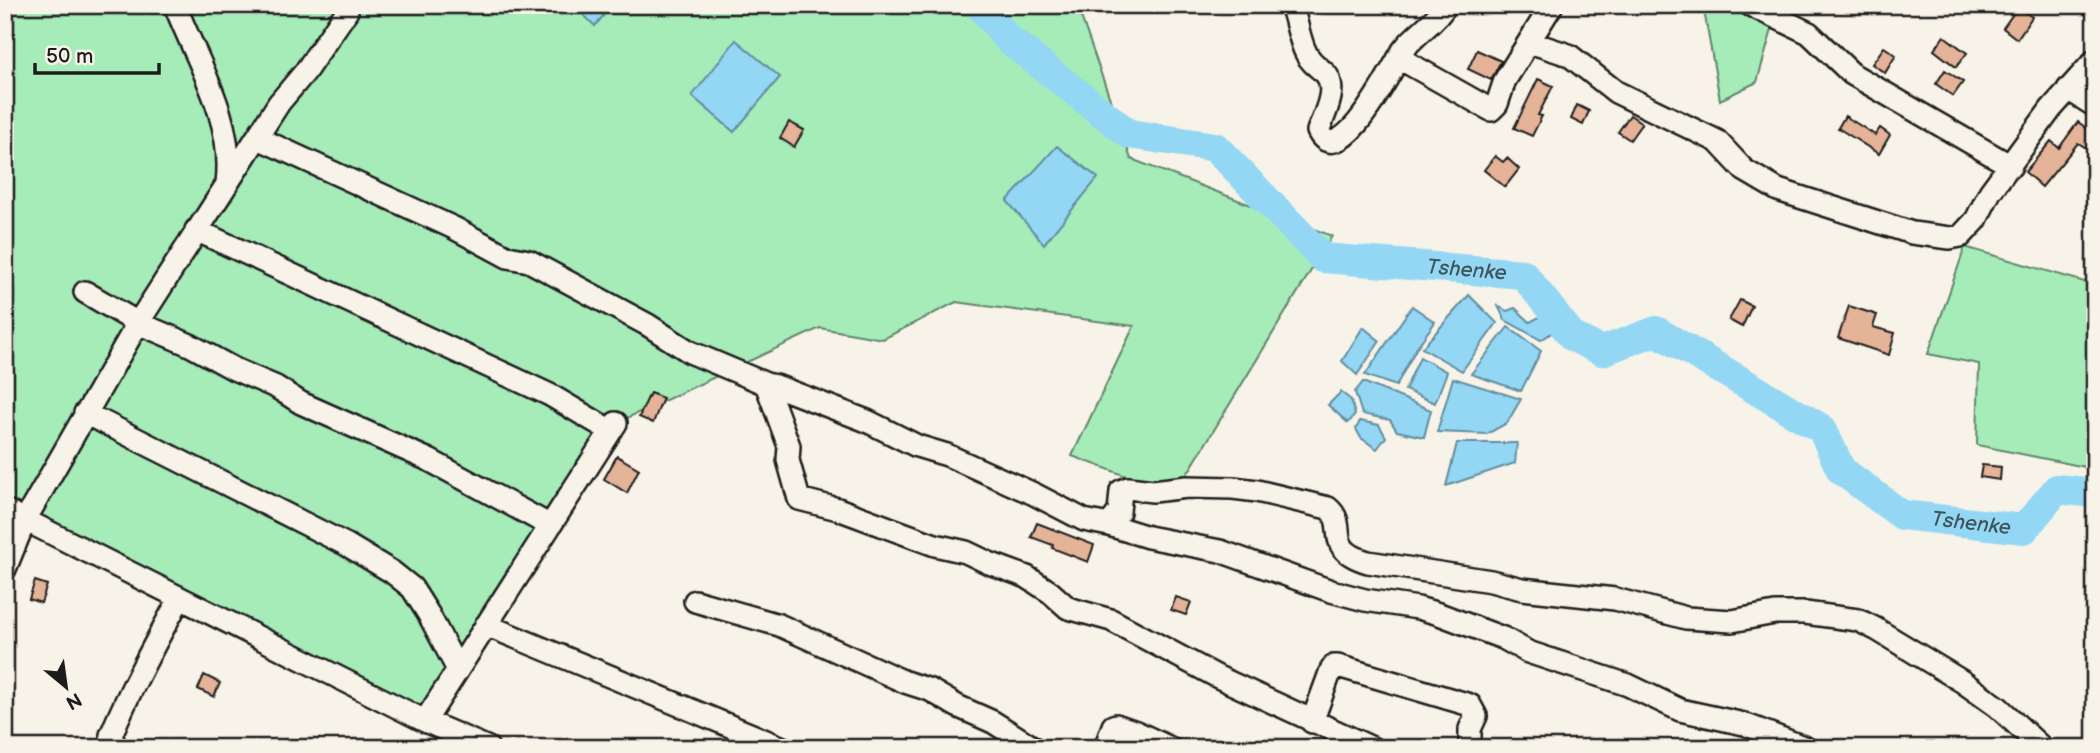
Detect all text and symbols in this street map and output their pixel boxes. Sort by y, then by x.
scale bar [35,32,159,76]
text: 50 m [46,44,93,69]
water label: Tshenke [1426,254,1508,286]
water label: Tshenke [1930,506,2012,540]
north arrow [32,652,102,722]
text: N [62,687,85,714]

